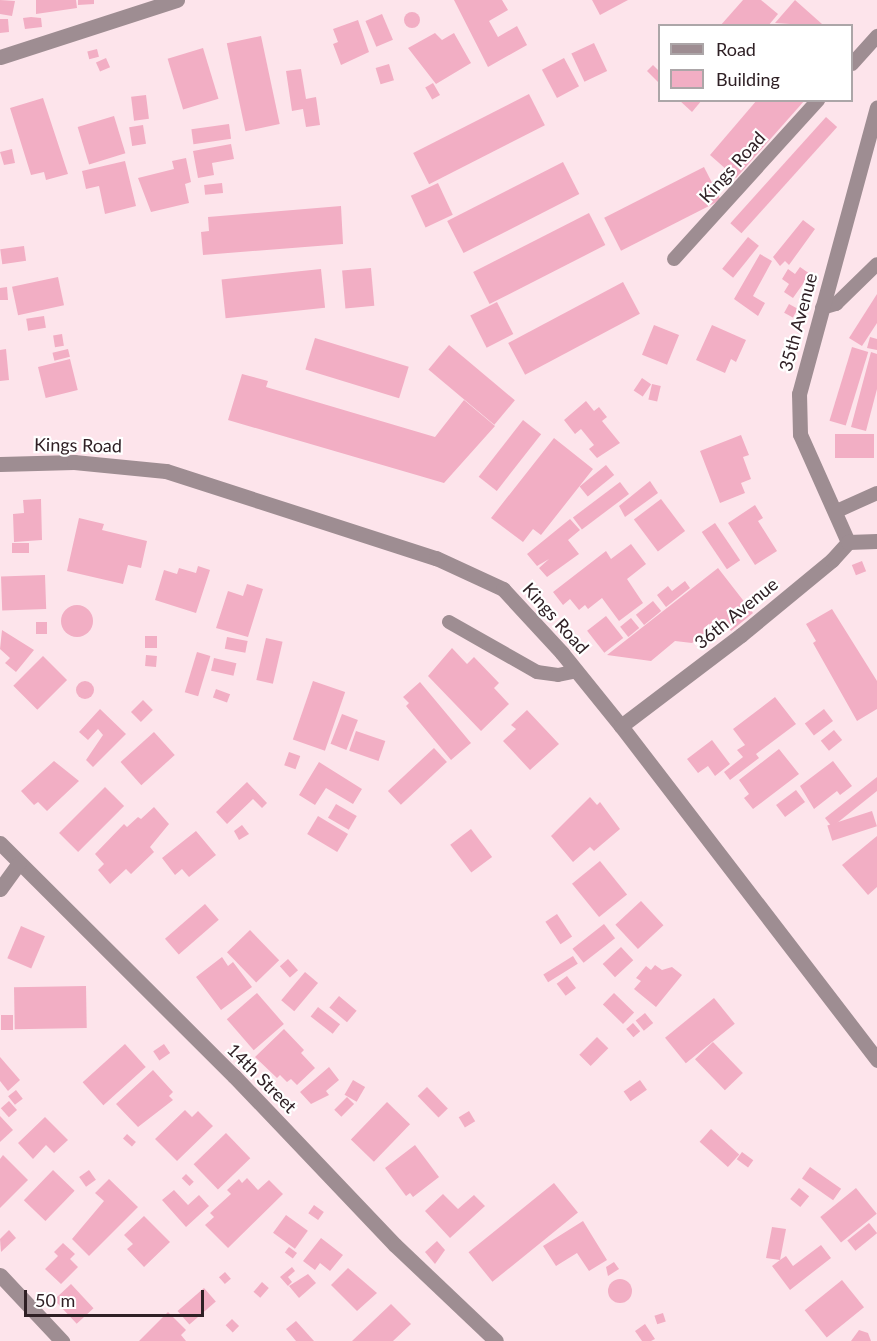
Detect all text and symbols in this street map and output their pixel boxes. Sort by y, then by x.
legend [658,24,853,102]
text: Road [716,38,756,60]
text: Building [716,68,780,90]
street label: Kings Road [695,127,769,207]
street label: 35th Avenue [774,270,822,374]
street label: Kings Road [34,433,122,457]
street label: 36th Avenue [690,573,782,653]
street label: Kings Road [519,578,593,658]
street label: 14th Street [223,1039,301,1117]
scale bar [27,1278,207,1316]
text: 50 m [35,1289,75,1311]

